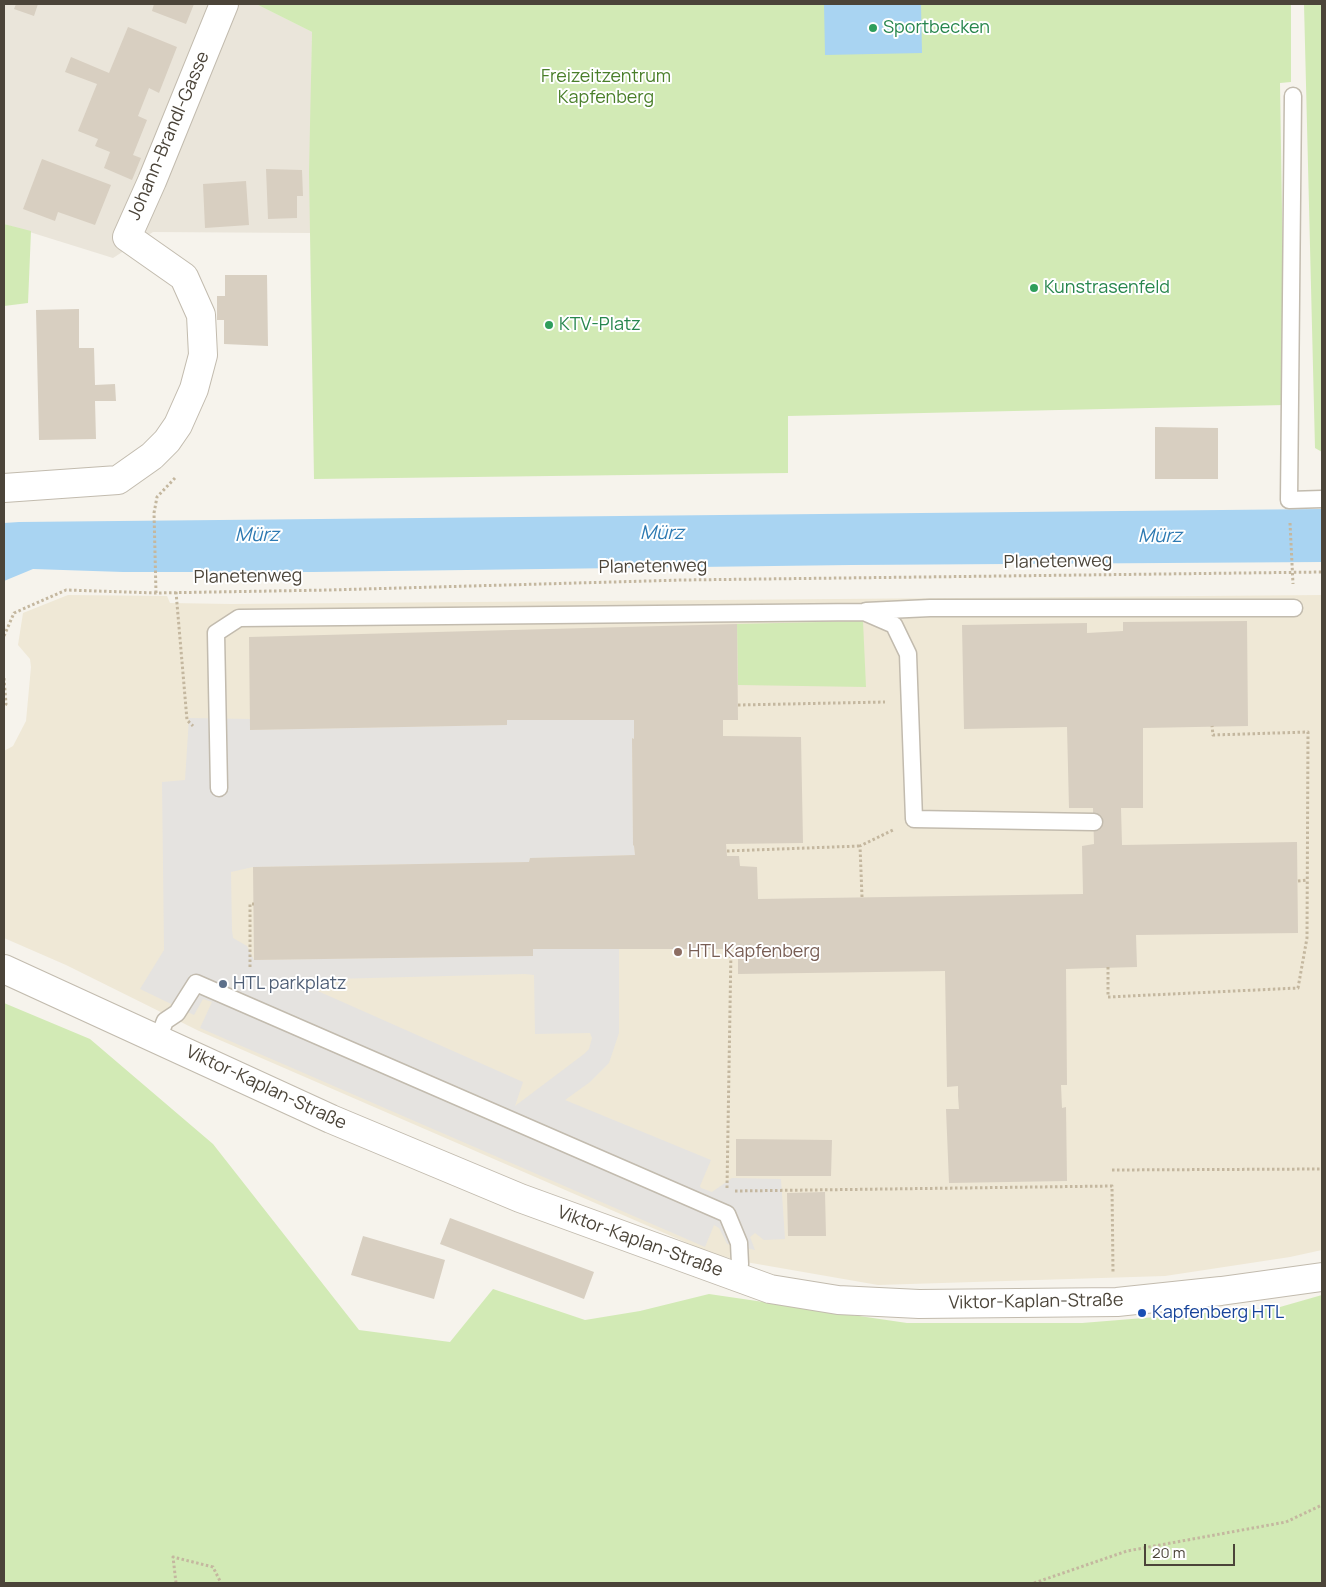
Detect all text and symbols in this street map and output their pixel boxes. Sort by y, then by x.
place label: Sportbecken [883,17,990,39]
marker: Sportbecken [867,22,879,34]
street label: Johann-Brandl-Gasse [124,48,214,224]
park label: Freizeitzentrum Kapfenberg [541,66,671,108]
place label: Kunstrasenfeld [1044,277,1170,299]
marker: Kunstrasenfeld [1028,282,1040,294]
place label: KTV-Platz [559,314,641,336]
marker: KTV-Platz [543,319,555,331]
water label: Mürz [640,523,684,545]
water label: Mürz [235,525,279,547]
water label: Mürz [1138,526,1182,548]
street label: Planetenweg [1003,550,1113,574]
street label: Planetenweg [598,555,708,579]
street label: Planetenweg [193,565,303,589]
place label: HTL Kapfenberg [688,941,820,963]
marker: HTL Kapfenberg [672,946,684,958]
place label: HTL parkplatz [233,973,347,995]
marker: HTL parkplatz [217,978,229,990]
street label: Viktor-Kaplan-Straße [182,1041,350,1135]
street label: Viktor-Kaplan-Straße [554,1202,726,1282]
street label: Viktor-Kaplan-Straße [948,1290,1124,1314]
place label: Kapfenberg HTL [1152,1302,1284,1324]
marker: Kapfenberg HTL [1136,1307,1148,1319]
scale bar [1146,1534,1237,1566]
text: 20 m [1152,1542,1185,1563]

